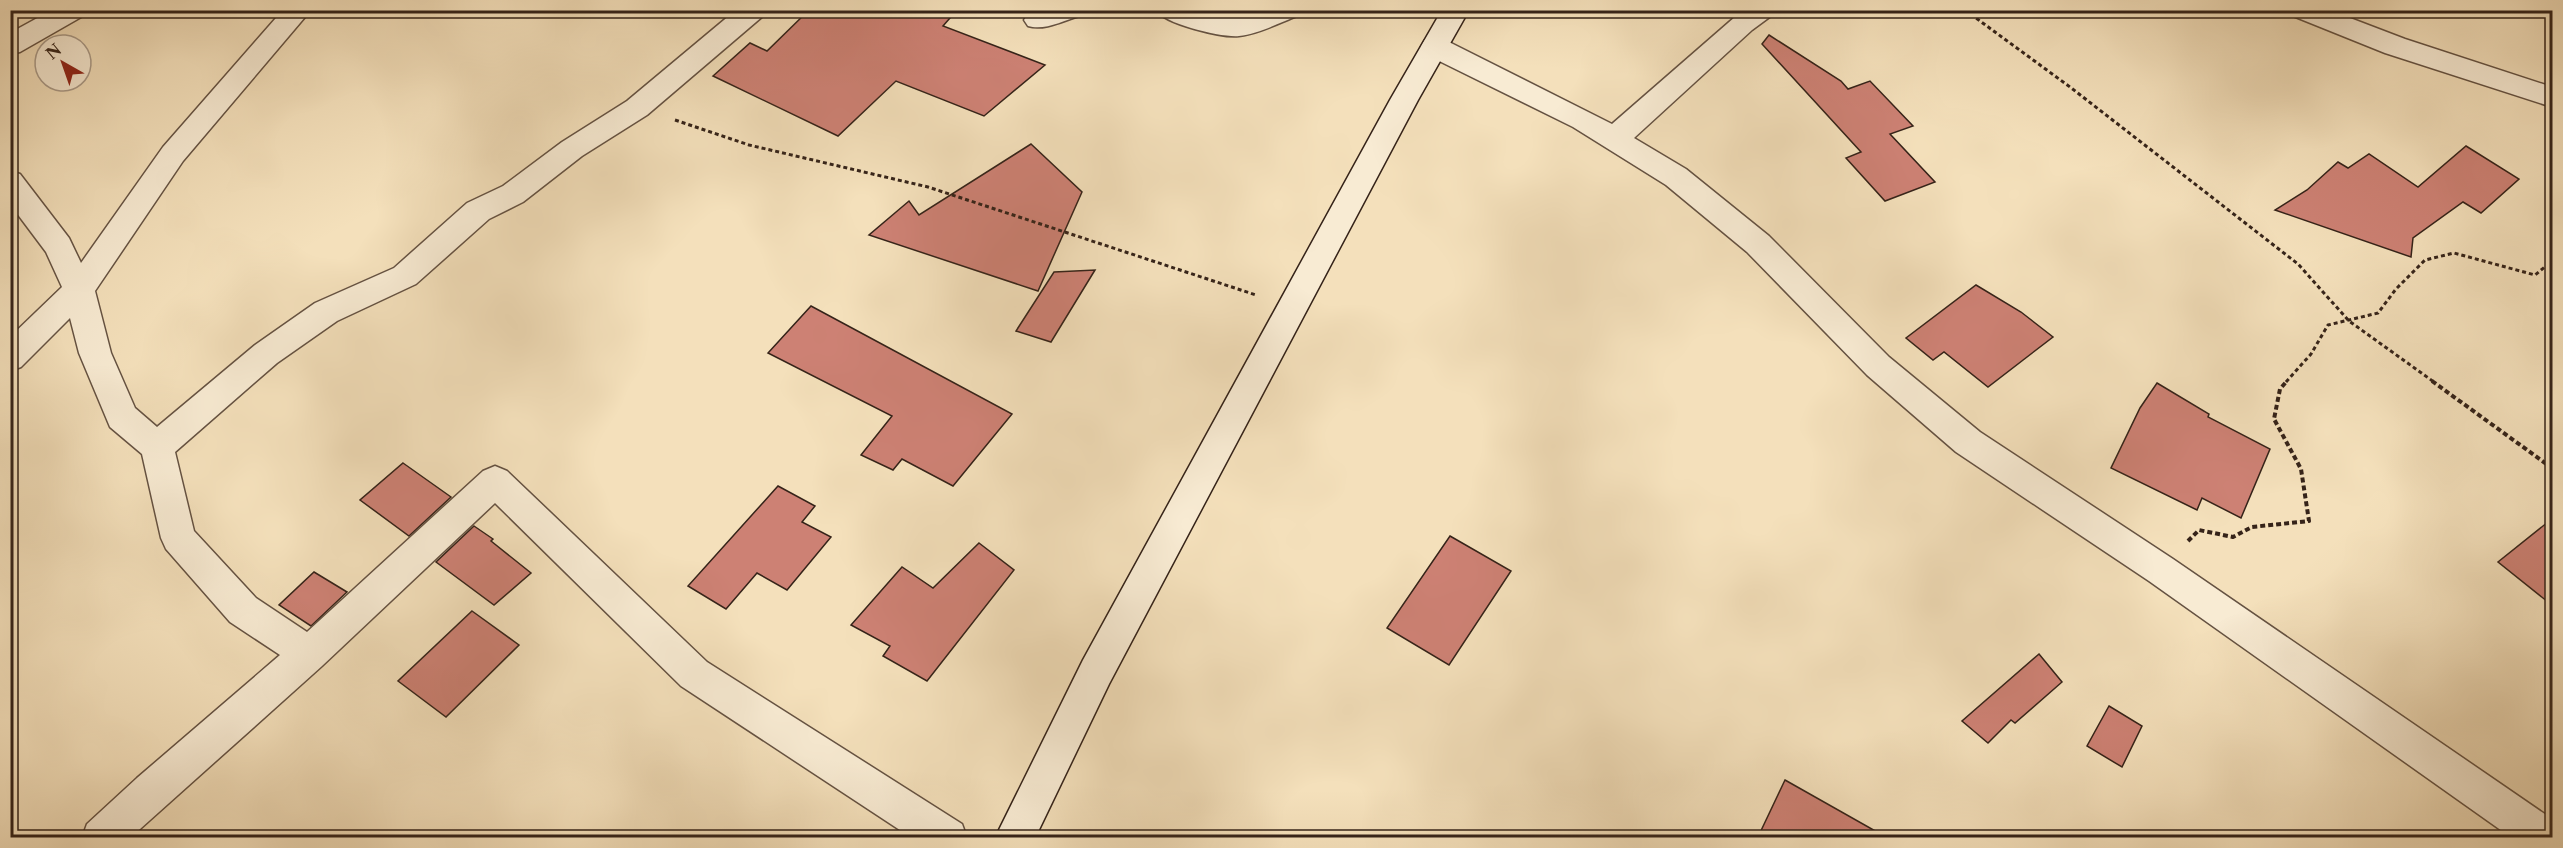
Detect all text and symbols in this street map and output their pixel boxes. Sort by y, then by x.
north arrow [33,33,93,93]
text: N [42,39,65,64]

